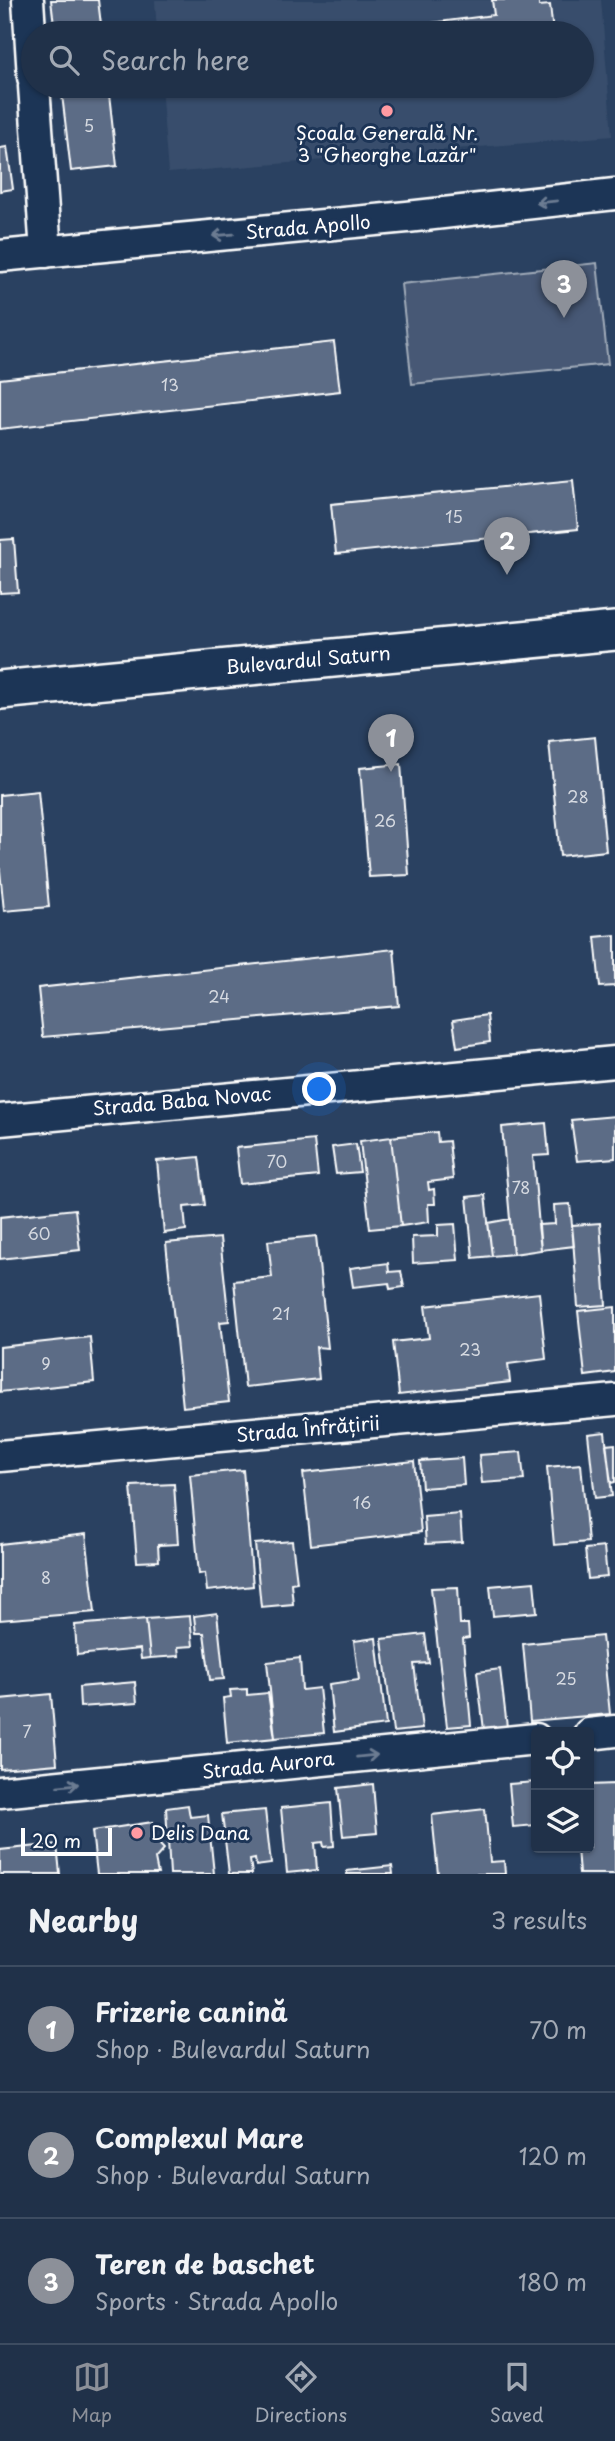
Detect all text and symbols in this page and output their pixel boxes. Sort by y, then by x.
search box [21,21,594,98]
text: Search here [101,40,250,79]
icon: search [45,41,83,79]
marker: Școala Generală Nr. 3 "Gheorghe Lazăr" [379,103,395,119]
house number: 5 [84,113,94,137]
place label: Școala Generală Nr. 3 "Gheorghe Lazăr" [296,118,478,168]
one-way arrow [536,195,559,208]
street label: Strada Apollo [244,207,372,245]
one-way arrow [213,229,235,242]
pin: 3 [541,260,587,318]
house number: 13 [161,372,179,396]
house number: 15 [445,504,463,528]
pin: 2 [484,517,530,575]
street label: Bulevardul Saturn [224,638,392,680]
pin: 1 [368,714,414,772]
house number: 28 [567,784,589,808]
house number: 26 [374,808,396,832]
house number: 24 [208,984,230,1008]
your location [302,1072,336,1106]
street label: Strada Baba Novac [91,1078,273,1122]
house number: 70 [267,1149,287,1173]
house number: 78 [512,1175,530,1199]
house number: 60 [28,1221,50,1245]
house number: 21 [272,1301,290,1325]
house number: 23 [459,1337,481,1361]
house number: 9 [41,1351,51,1375]
street label: Strada Înfrățirii [235,1408,381,1448]
house number: 16 [353,1490,371,1514]
house number: 8 [41,1565,51,1589]
house number: 25 [555,1666,577,1690]
house number: 7 [22,1719,32,1743]
map controls [531,1727,594,1853]
button: locate [531,1727,594,1790]
street label: Strada Aurora [200,1743,336,1785]
one-way arrow [356,1749,378,1762]
one-way arrow [56,1778,79,1791]
button: layers [531,1790,594,1853]
place label: Delis Dana [151,1818,250,1846]
scale bar [21,1825,112,1857]
marker: Delis Dana [129,1825,145,1841]
text: 20 m [32,1826,81,1854]
text: Nearby [28,1897,138,1942]
text: 3 results [491,1902,587,1937]
text: Frizerie canină [95,1992,288,2031]
text: 1 [46,2012,57,2047]
text: 70 m [529,2012,587,2047]
text: Shop · Bulevardul Saturn [95,2031,370,2066]
text: Complexul Mare [95,2118,304,2157]
text: 2 [43,2138,59,2173]
text: 120 m [519,2138,587,2173]
text: Shop · Bulevardul Saturn [95,2157,370,2192]
text: Teren de baschet [95,2244,315,2283]
text: 3 [43,2264,59,2299]
text: 180 m [518,2264,587,2299]
text: Sports · Strada Apollo [95,2283,338,2318]
tab: Map [71,2358,112,2428]
tab: Directions [255,2358,347,2428]
tab: Saved [490,2358,544,2428]

